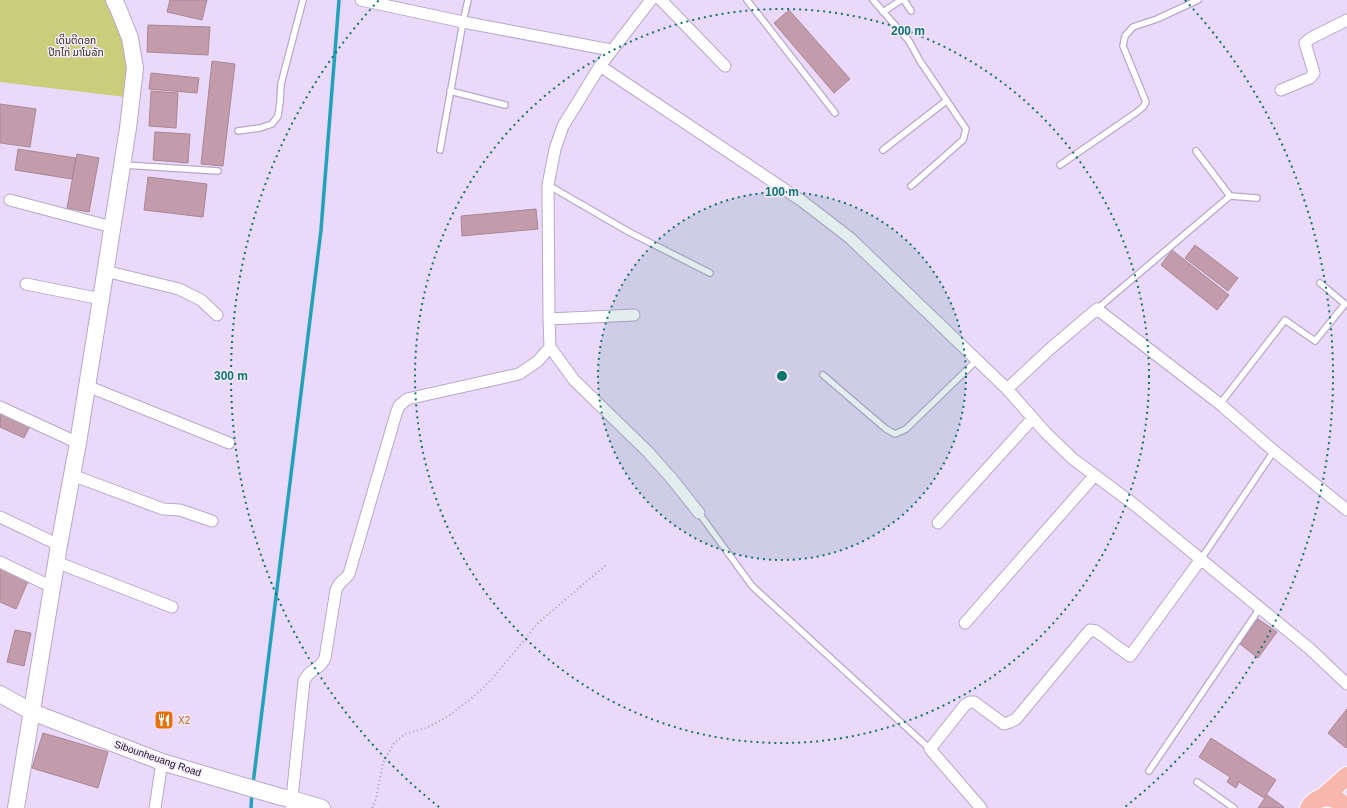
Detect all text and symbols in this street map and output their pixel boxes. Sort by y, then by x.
text: 200 m [891,24,925,38]
park label: ເດີ່ນຕີດອກ ປີກໄກ່ ມາໂນລັກ [48,33,104,58]
text: 100 m [765,185,799,199]
text: 300 m [214,369,248,383]
centre of rings [775,369,789,383]
restaurant icon: X2 [153,709,175,731]
place label: X2 [178,715,191,726]
street label: Sibounheuang Road [113,738,203,779]

